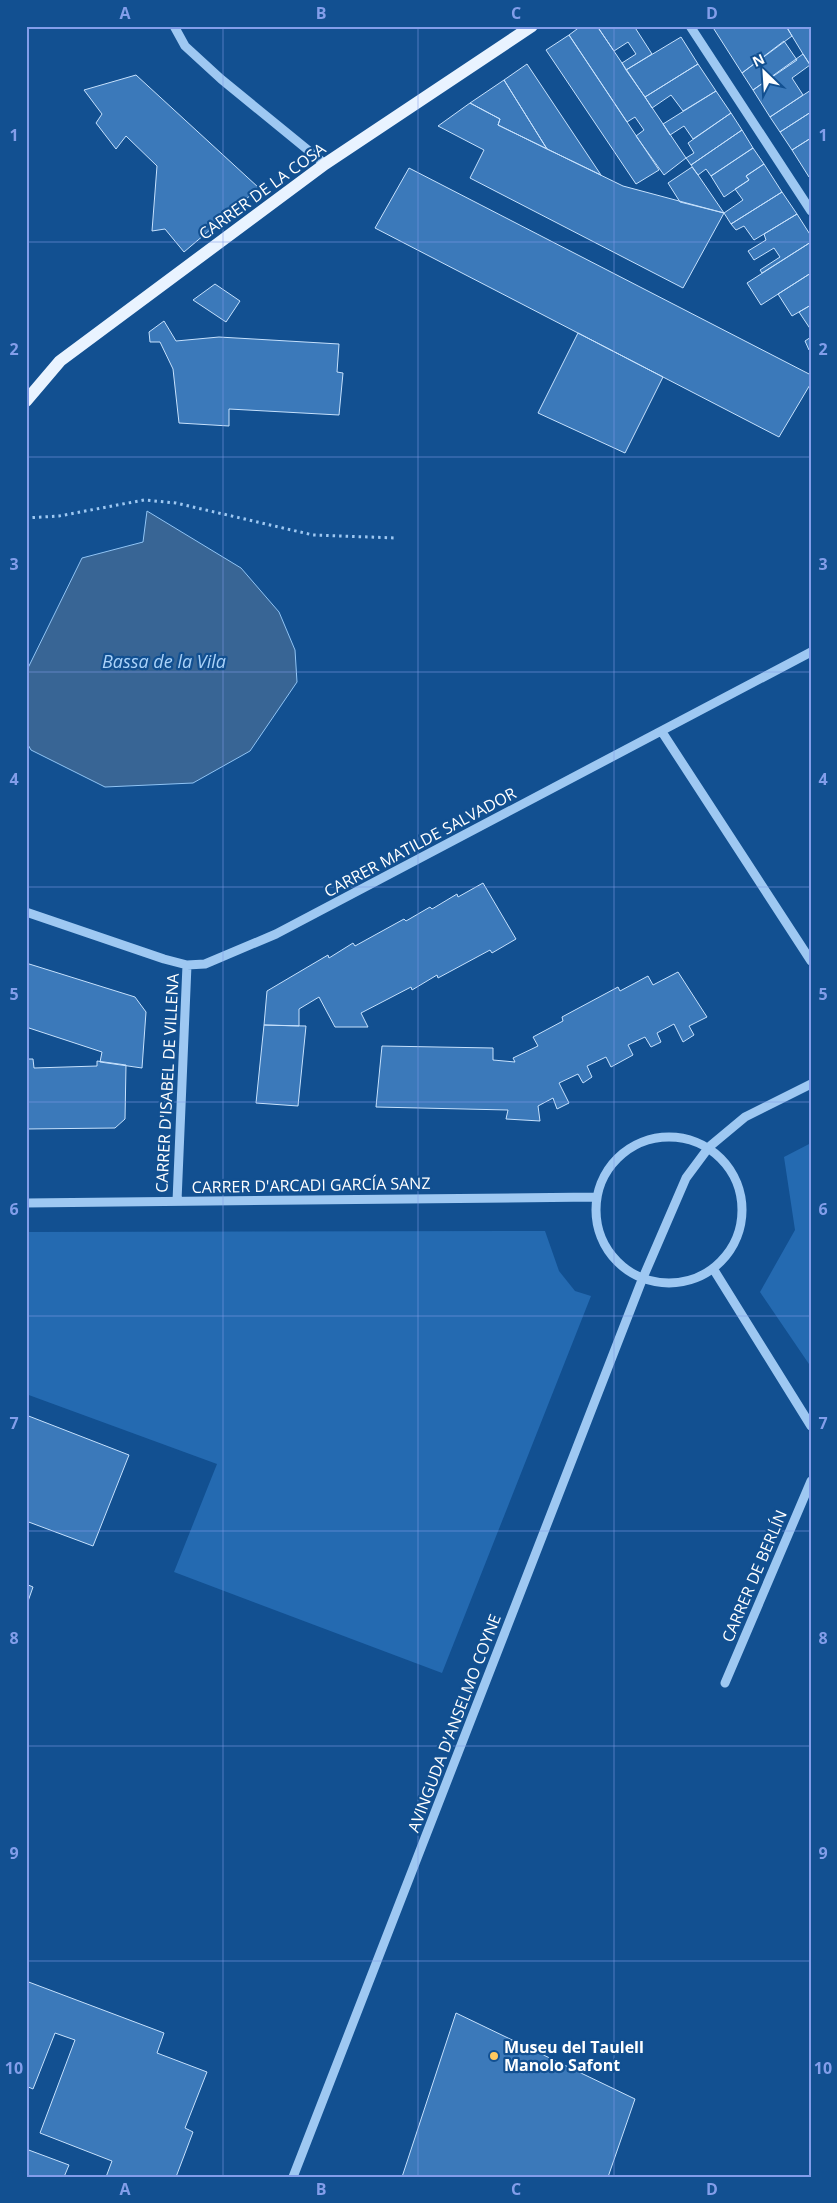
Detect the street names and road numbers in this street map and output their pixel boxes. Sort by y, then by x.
street label: CARRER DE LA COSA [194,137,330,244]
street label: CARRER MATILDE SALVADOR [320,782,520,902]
street label: CARRER D'ISABEL DE VILLENA [150,972,184,1193]
street label: CARRER D'ARCADI GARCÍA SANZ [191,1172,431,1198]
street label: CARRER DE BERLÍN [716,1507,792,1645]
street label: AVINGUDA D'ANSELMO COYNE [402,1611,506,1835]

